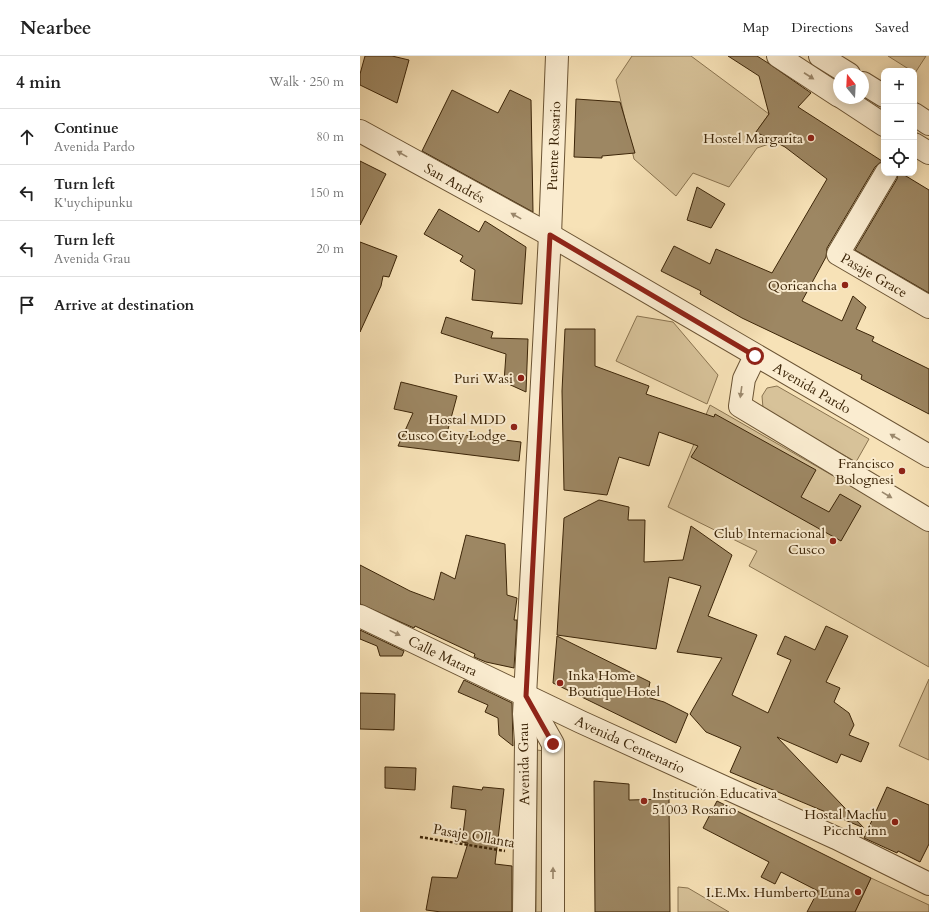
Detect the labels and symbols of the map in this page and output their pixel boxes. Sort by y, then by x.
north arrow [833,68,869,104]
one-way arrow [803,72,814,80]
street label: Puente Rosario [542,100,565,191]
place label: Hostel Margarita [703,129,803,148]
marker: Hostel Margarita [806,133,816,143]
one-way arrow [396,150,408,157]
street label: San Andrés [421,159,489,207]
one-way arrow [510,213,522,220]
street label: Pasaje Grace [837,248,911,302]
place label: Qoricancha [768,276,837,295]
marker: Qoricancha [840,280,850,290]
route start [746,347,764,365]
street label: Avenida Pardo [770,358,855,418]
place label: Puri Wasi [454,369,513,388]
marker: Puri Wasi [516,373,526,383]
one-way arrow [738,386,744,398]
place label: Hostal MDD Cusco City Lodge [397,410,506,445]
marker: Hostal MDD Cusco City Lodge [509,422,519,432]
one-way arrow [889,433,901,440]
place label: Francisco Bolognesi [835,454,894,489]
marker: Francisco Bolognesi [897,466,907,476]
one-way arrow [882,491,892,499]
place label: Club Internacional Cusco [714,524,825,559]
marker: Club Internacional Cusco [828,536,838,546]
one-way arrow [389,630,401,636]
street label: Calle Matara [405,631,481,681]
place label: Inka Home Boutique Hotel [568,666,660,701]
marker: Inka Home Boutique Hotel [555,678,565,688]
street label: Avenida Centenario [572,711,689,778]
street label: Avenida Grau [514,722,534,805]
route end [544,735,562,753]
place label: Institución Educativa 51003 Rosario [652,784,777,819]
marker: Institución Educativa 51003 Rosario [639,796,649,806]
place label: Hostal Machu Picchu inn [804,805,887,840]
marker: Hostal Machu Picchu inn [890,817,900,827]
street label: Pasaje Ollanta [432,819,516,853]
one-way arrow [550,866,556,879]
place label: I.E.Mx. Humberto Luna [706,883,850,902]
marker: I.E.Mx. Humberto Luna [853,887,863,897]

